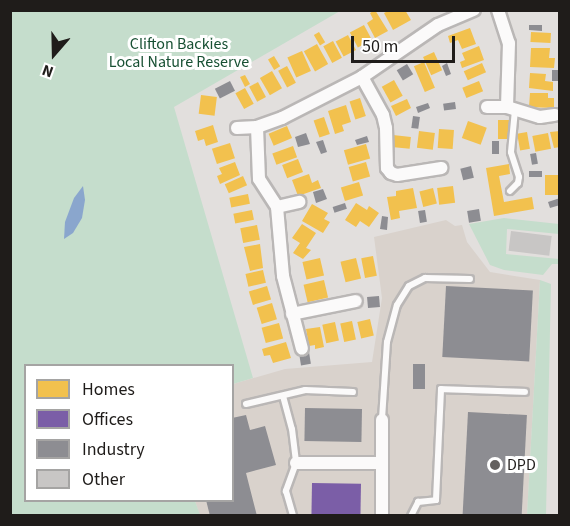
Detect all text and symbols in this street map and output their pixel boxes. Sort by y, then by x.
north arrow [24,24,84,84]
scale bar [354,24,458,62]
park label: Clifton Backies Local Nature Reserve [109,34,249,72]
text: 50 m [362,34,398,59]
text: N [39,59,57,83]
legend [24,364,234,502]
text: Homes [82,377,135,402]
text: Offices [82,407,133,432]
text: Industry [82,437,145,462]
place label: DPD [507,455,536,475]
marker: DPD [488,458,502,472]
text: Other [82,467,125,492]

